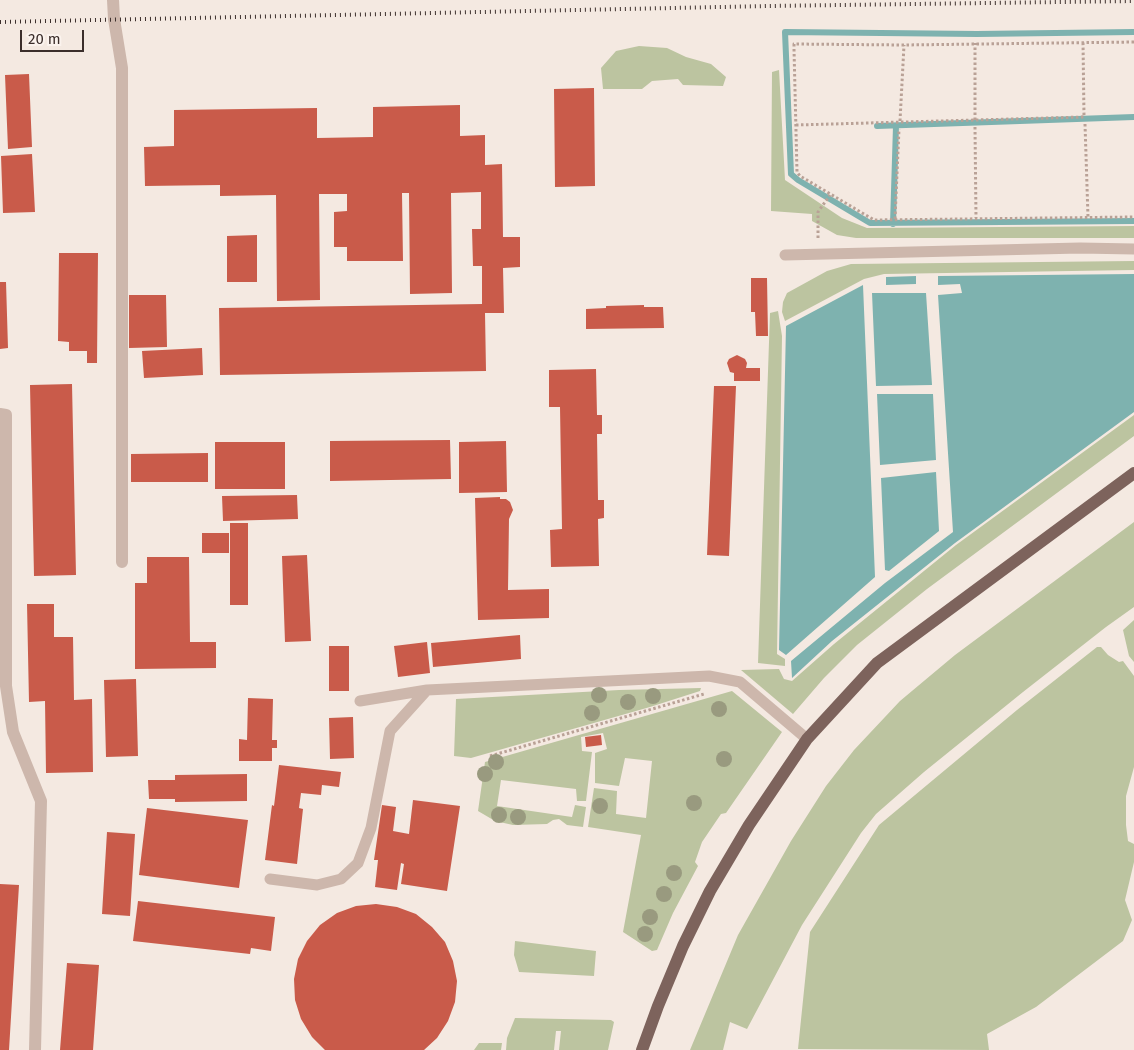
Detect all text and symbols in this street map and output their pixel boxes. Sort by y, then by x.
scale bar [22,20,86,52]
text: 20 m [28,30,61,48]

